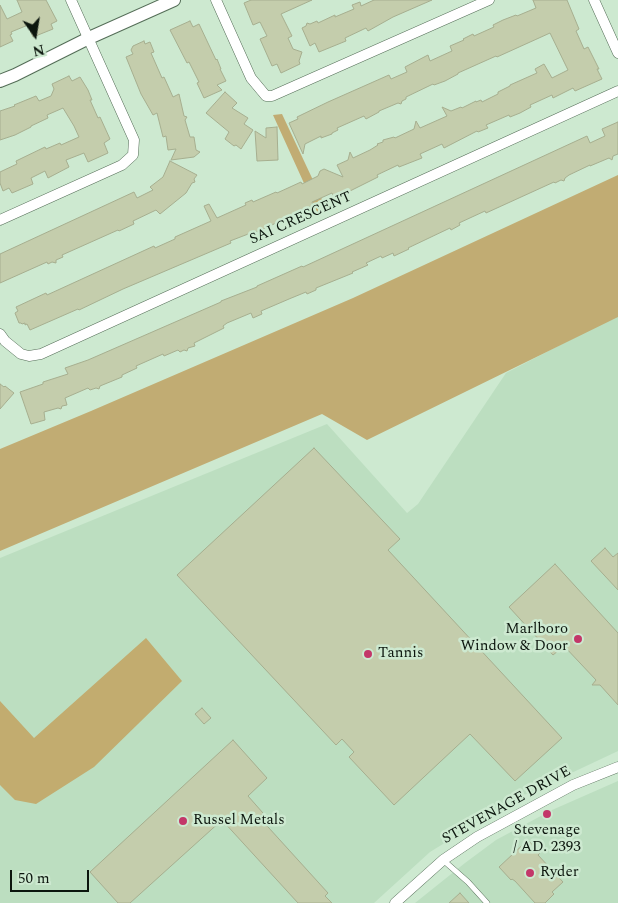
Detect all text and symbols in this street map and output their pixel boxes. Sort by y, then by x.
north arrow [10,10,60,60]
text: N [31,39,46,62]
street label: SAI CRESCENT [247,188,355,250]
place label: Marlboro Window & Door [460,621,568,656]
marker: Marlboro Window & Door [572,633,584,645]
place label: Tannis [378,645,423,663]
marker: Tannis [362,648,374,660]
street label: STEVENAGE DRIVE [440,763,574,849]
marker: Stevenage / AD. 2393 [541,808,553,820]
place label: Russel Metals [193,812,285,830]
marker: Russel Metals [177,815,189,827]
place label: Stevenage / AD. 2393 [513,822,581,857]
scale bar [12,860,91,892]
place label: Ryder [540,864,579,882]
text: 50 m [18,867,50,890]
marker: Ryder [524,867,536,879]

